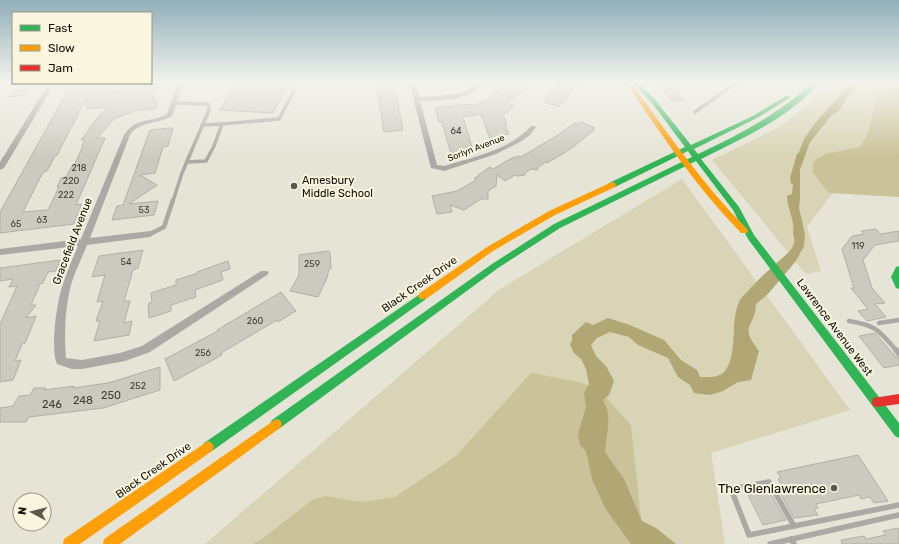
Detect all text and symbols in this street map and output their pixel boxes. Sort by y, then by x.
legend [12,12,152,84]
text: Fast [48,21,72,35]
text: Slow [48,41,75,55]
text: Jam [48,61,73,75]
house number: 64 [450,126,462,136]
street label: Sorlyn Avenue [446,133,506,163]
house number: 218 [72,163,87,173]
place label: Amesbury Middle School [302,174,373,200]
house number: 220 [63,176,79,186]
marker: Amesbury Middle School [289,181,299,191]
house number: 222 [58,190,74,200]
street label: Gracefield Avenue [50,196,95,287]
house number: 53 [139,205,149,215]
house number: 63 [37,215,47,225]
house number: 65 [11,219,21,229]
house number: 119 [851,241,865,251]
street label: Black Creek Drive [379,254,459,315]
house number: 54 [121,257,132,267]
house number: 259 [304,259,320,269]
street label: Lawrence Avenue West [794,276,876,379]
house number: 260 [247,316,263,326]
house number: 256 [195,348,212,358]
house number: 252 [130,381,146,391]
house number: 250 [101,389,121,402]
house number: 248 [73,394,93,407]
house number: 246 [42,398,62,411]
street label: Black Creek Drive [113,440,193,501]
place label: The Glenlawrence [718,481,826,496]
marker: The Glenlawrence [829,483,839,493]
north arrow [12,492,52,532]
text: N [16,506,30,516]

